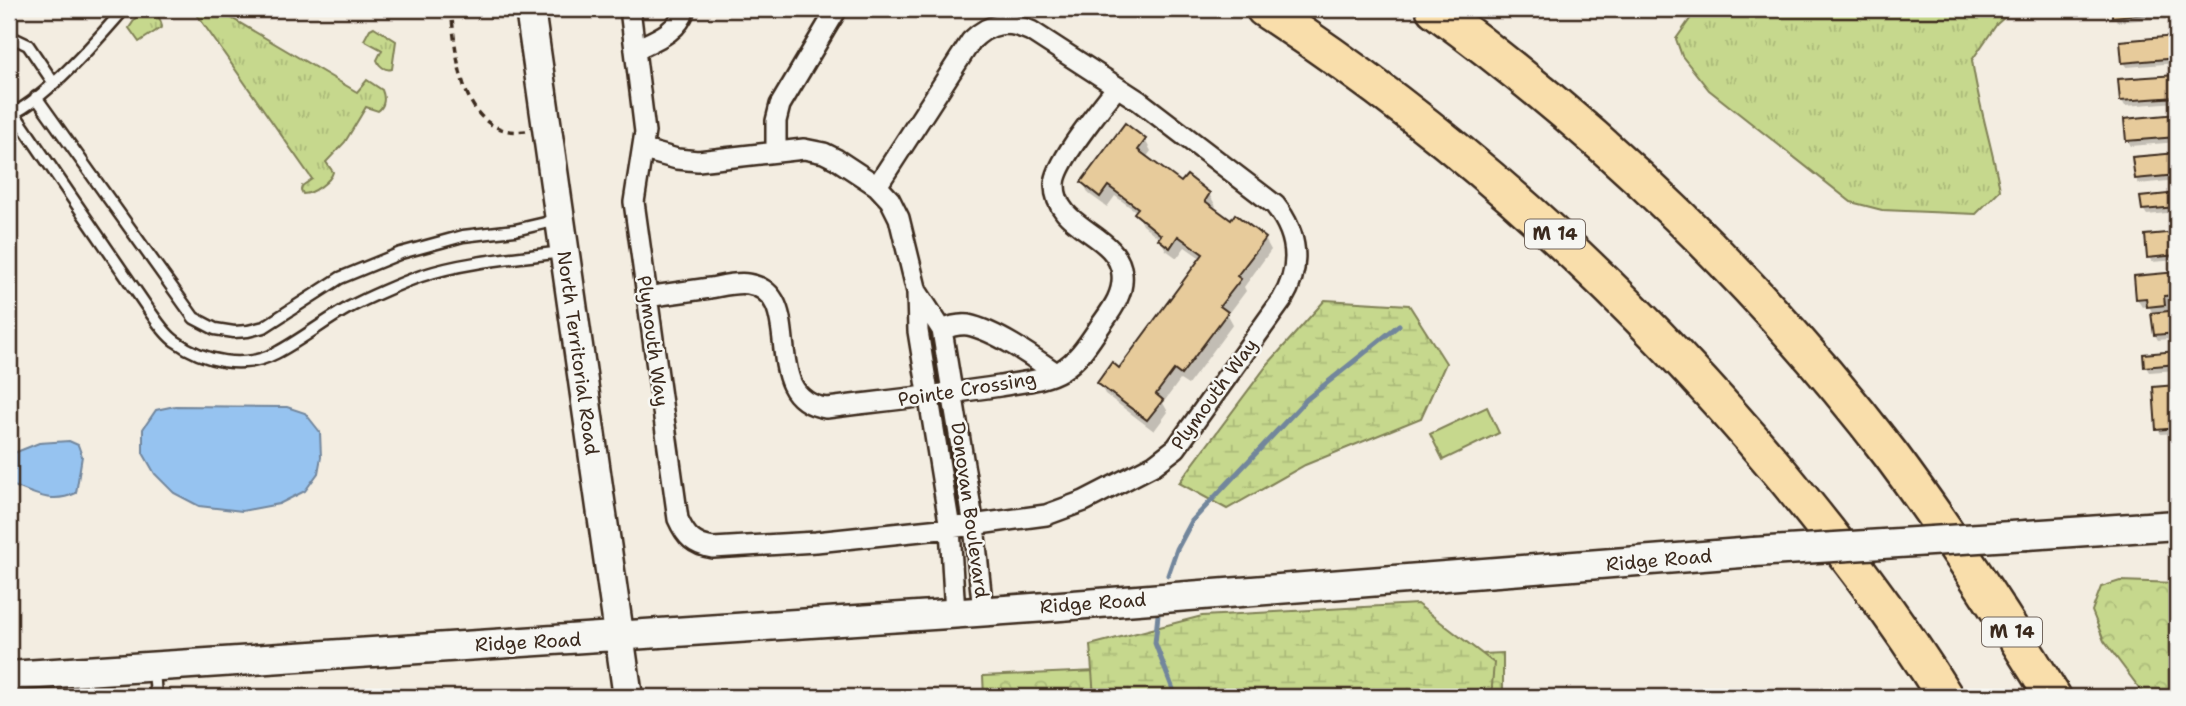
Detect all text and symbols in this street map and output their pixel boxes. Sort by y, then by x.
road number: M 14 [1525,220,1585,248]
street label: North Territorial Road [551,249,605,457]
street label: Plymouth Way [631,274,675,408]
street label: Plymouth Way [1165,333,1263,455]
street label: Pointe Crossing [896,366,1038,412]
street label: Donovan Boulevard [945,420,995,600]
street label: Ridge Road [1605,543,1713,577]
street label: Ridge Road [1039,587,1147,619]
road number: M 14 [1982,618,2042,646]
street label: Ridge Road [474,627,582,657]

